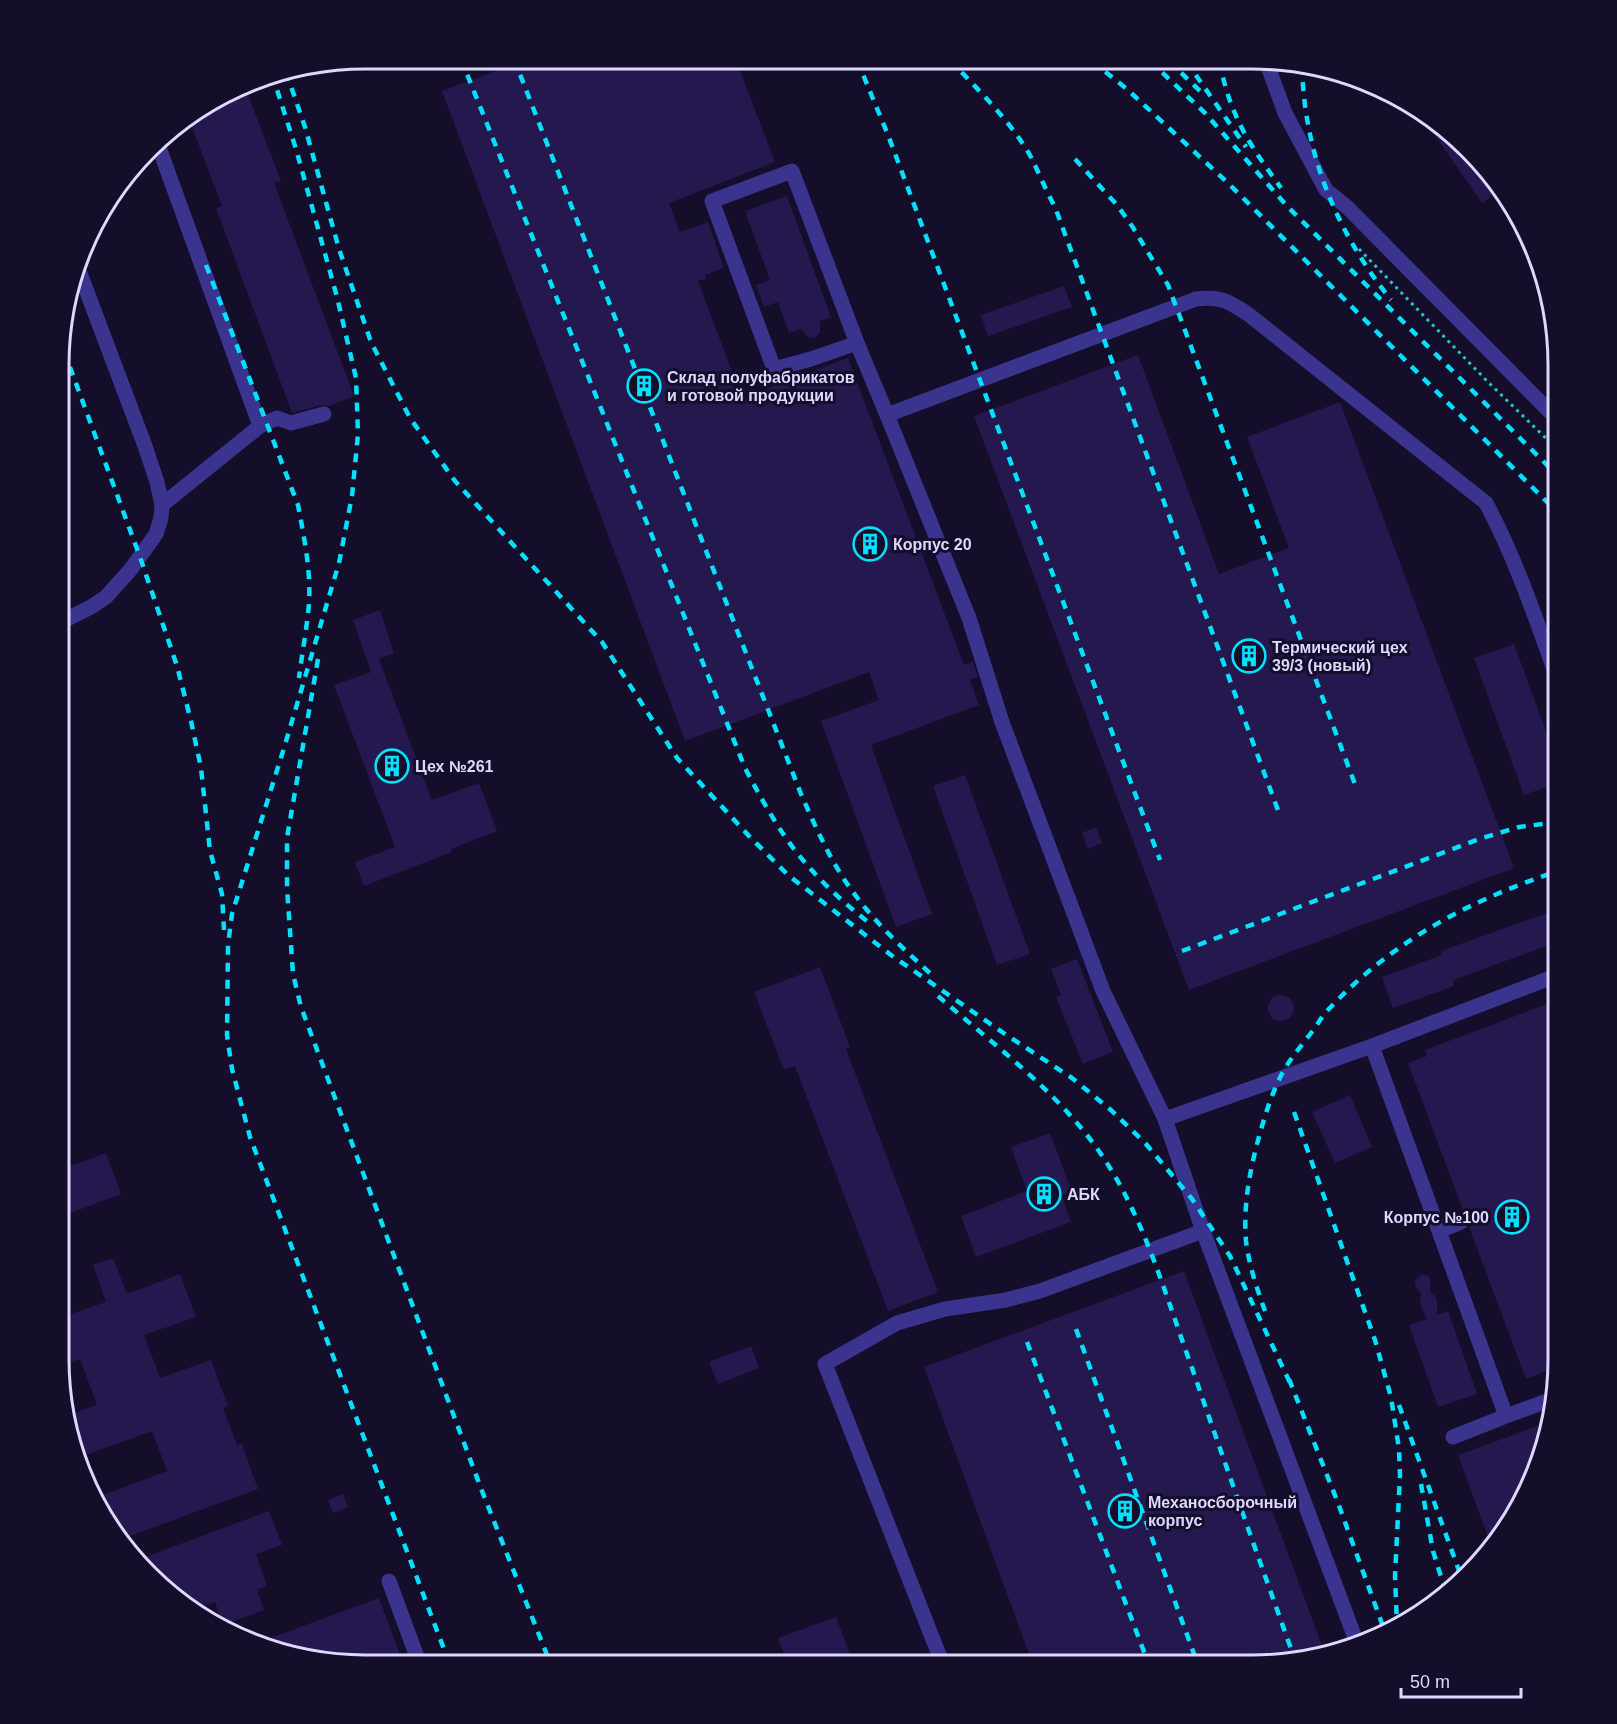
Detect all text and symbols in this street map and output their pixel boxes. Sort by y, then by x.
building icon: Склад полуфабрикатов и готовой продукции [626,368,662,404]
place label: Склад полуфабрикатов и готовой продукции [667,369,855,404]
building icon: Корпус 20 [852,526,888,562]
place label: Корпус 20 [893,536,972,553]
building icon: Термический цех 39/3 (новый) [1231,638,1267,674]
place label: Термический цех 39/3 (новый) [1272,639,1408,674]
building icon: Цех №261 [374,748,410,784]
place label: Цех №261 [415,758,494,775]
building icon: АБК [1026,1176,1062,1212]
place label: АБК [1067,1186,1100,1203]
building icon: Корпус №100 [1494,1199,1530,1235]
place label: Корпус №100 [1384,1209,1489,1226]
building icon: Механосборочный корпус [1107,1493,1143,1529]
place label: Механосборочный корпус [1148,1494,1297,1529]
scale bar [1401,1661,1521,1699]
text: 50 m [1410,1672,1450,1692]

